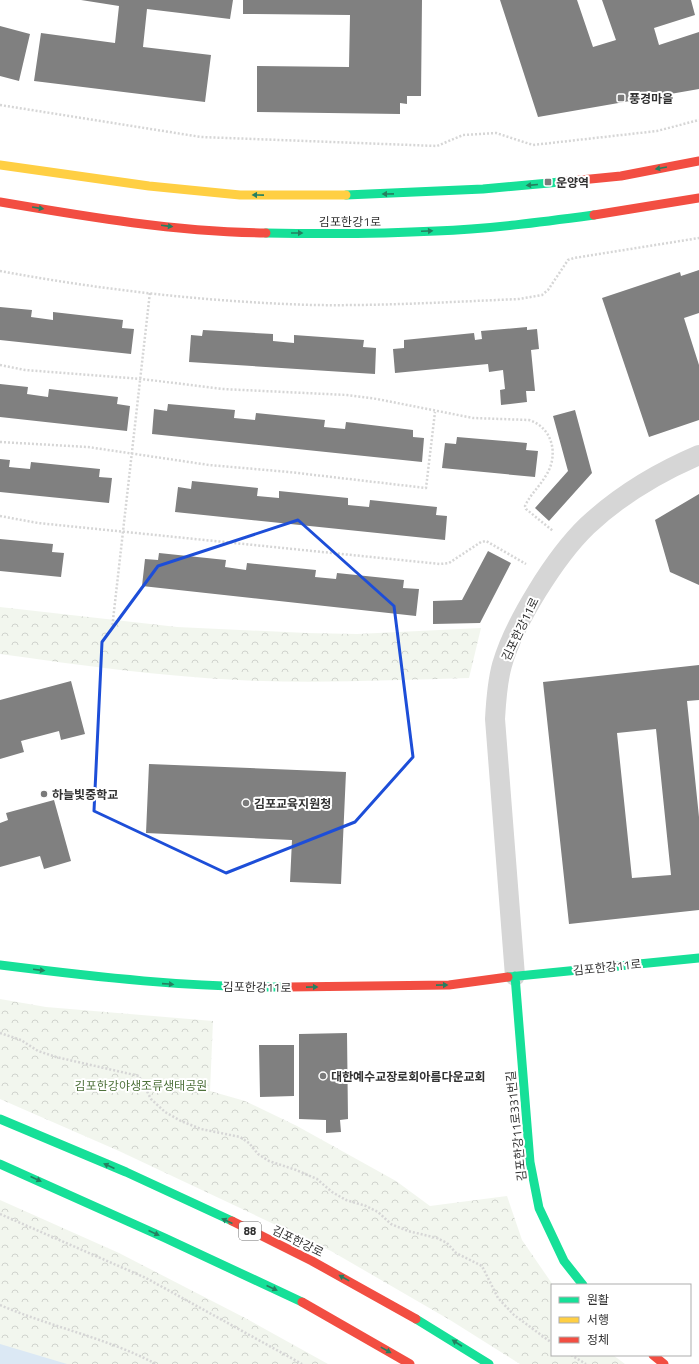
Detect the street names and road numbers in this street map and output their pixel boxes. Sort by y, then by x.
street label: 김포한강1로 [319,212,381,231]
street label: 김포한강11로 [496,594,544,664]
street label: 김포한강11로 [572,954,642,980]
street label: 김포한강11로 [223,977,291,997]
street label: 김포한강11로331번길 [501,1070,531,1182]
street label: 김포한강로 [269,1220,327,1262]
road number: 88 [239,1222,261,1240]

